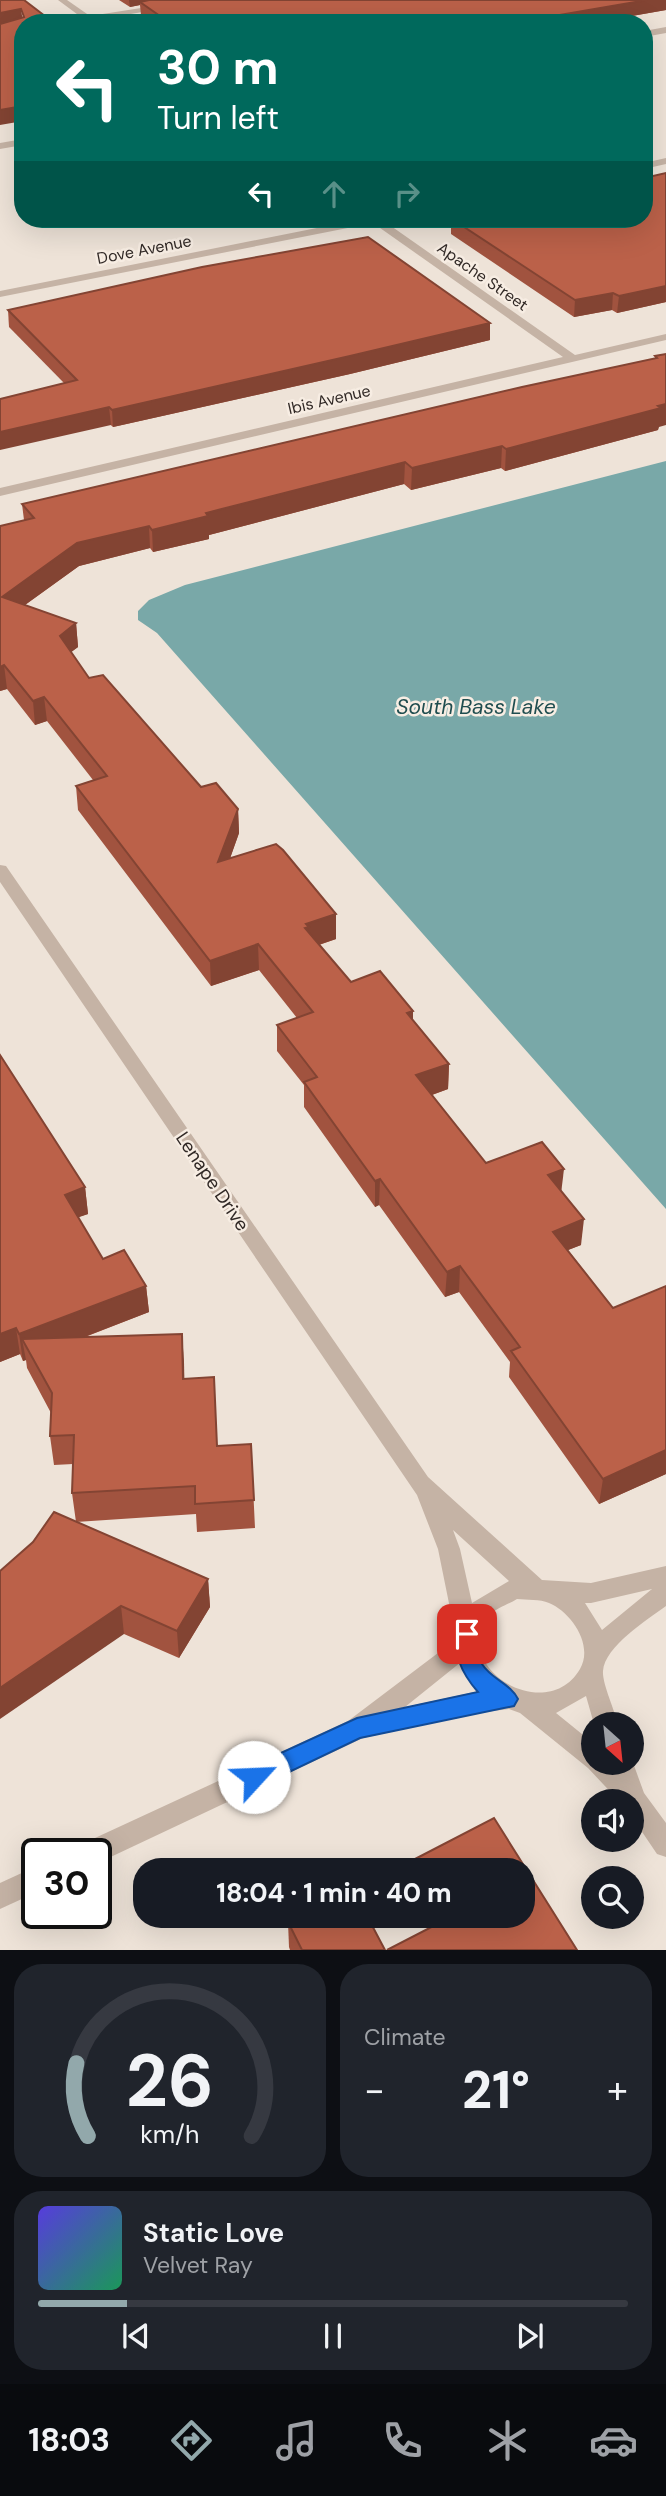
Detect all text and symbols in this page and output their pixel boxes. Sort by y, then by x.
text: 30 m [157,35,279,99]
icon: left [42,42,133,133]
text: Turn left [157,97,279,139]
icon: left [242,175,280,213]
icon: ahead [315,175,353,213]
icon: right [388,175,426,213]
street label: Dove Avenue [95,230,193,269]
street label: Apache Street [433,237,532,316]
street label: Ibis Avenue [286,380,373,419]
water label: South Bass Lake [396,693,556,721]
street label: Lenape Drive [170,1127,255,1236]
pin [437,1604,497,1664]
icon: arrive [448,1615,486,1653]
north arrow [581,1712,644,1774]
map controls [581,1712,644,1929]
position arrow [217,1740,291,1814]
button: sound [581,1789,644,1852]
speed limit sign: 30 [21,1838,112,1929]
button: search [581,1866,644,1929]
text: 18:04 · 1 min · 40 m [216,1876,452,1910]
text: Climate [364,2022,446,2052]
text: 26 [126,2035,214,2130]
text: 21° [462,2056,530,2124]
text: − [364,2065,385,2115]
text: + [607,2065,628,2115]
text: km/h [140,2118,200,2151]
text: Static Love [143,2216,284,2250]
text: Velvet Ray [143,2250,253,2280]
icon: previous [117,2317,155,2355]
icon: pause [314,2317,352,2355]
icon: next [511,2317,549,2355]
icon: directions [167,2416,216,2465]
icon: music [272,2416,321,2465]
icon: phone [378,2416,427,2465]
icon: climate [483,2416,532,2465]
icon: car [589,2416,638,2465]
text: 18:03 [28,2419,110,2461]

